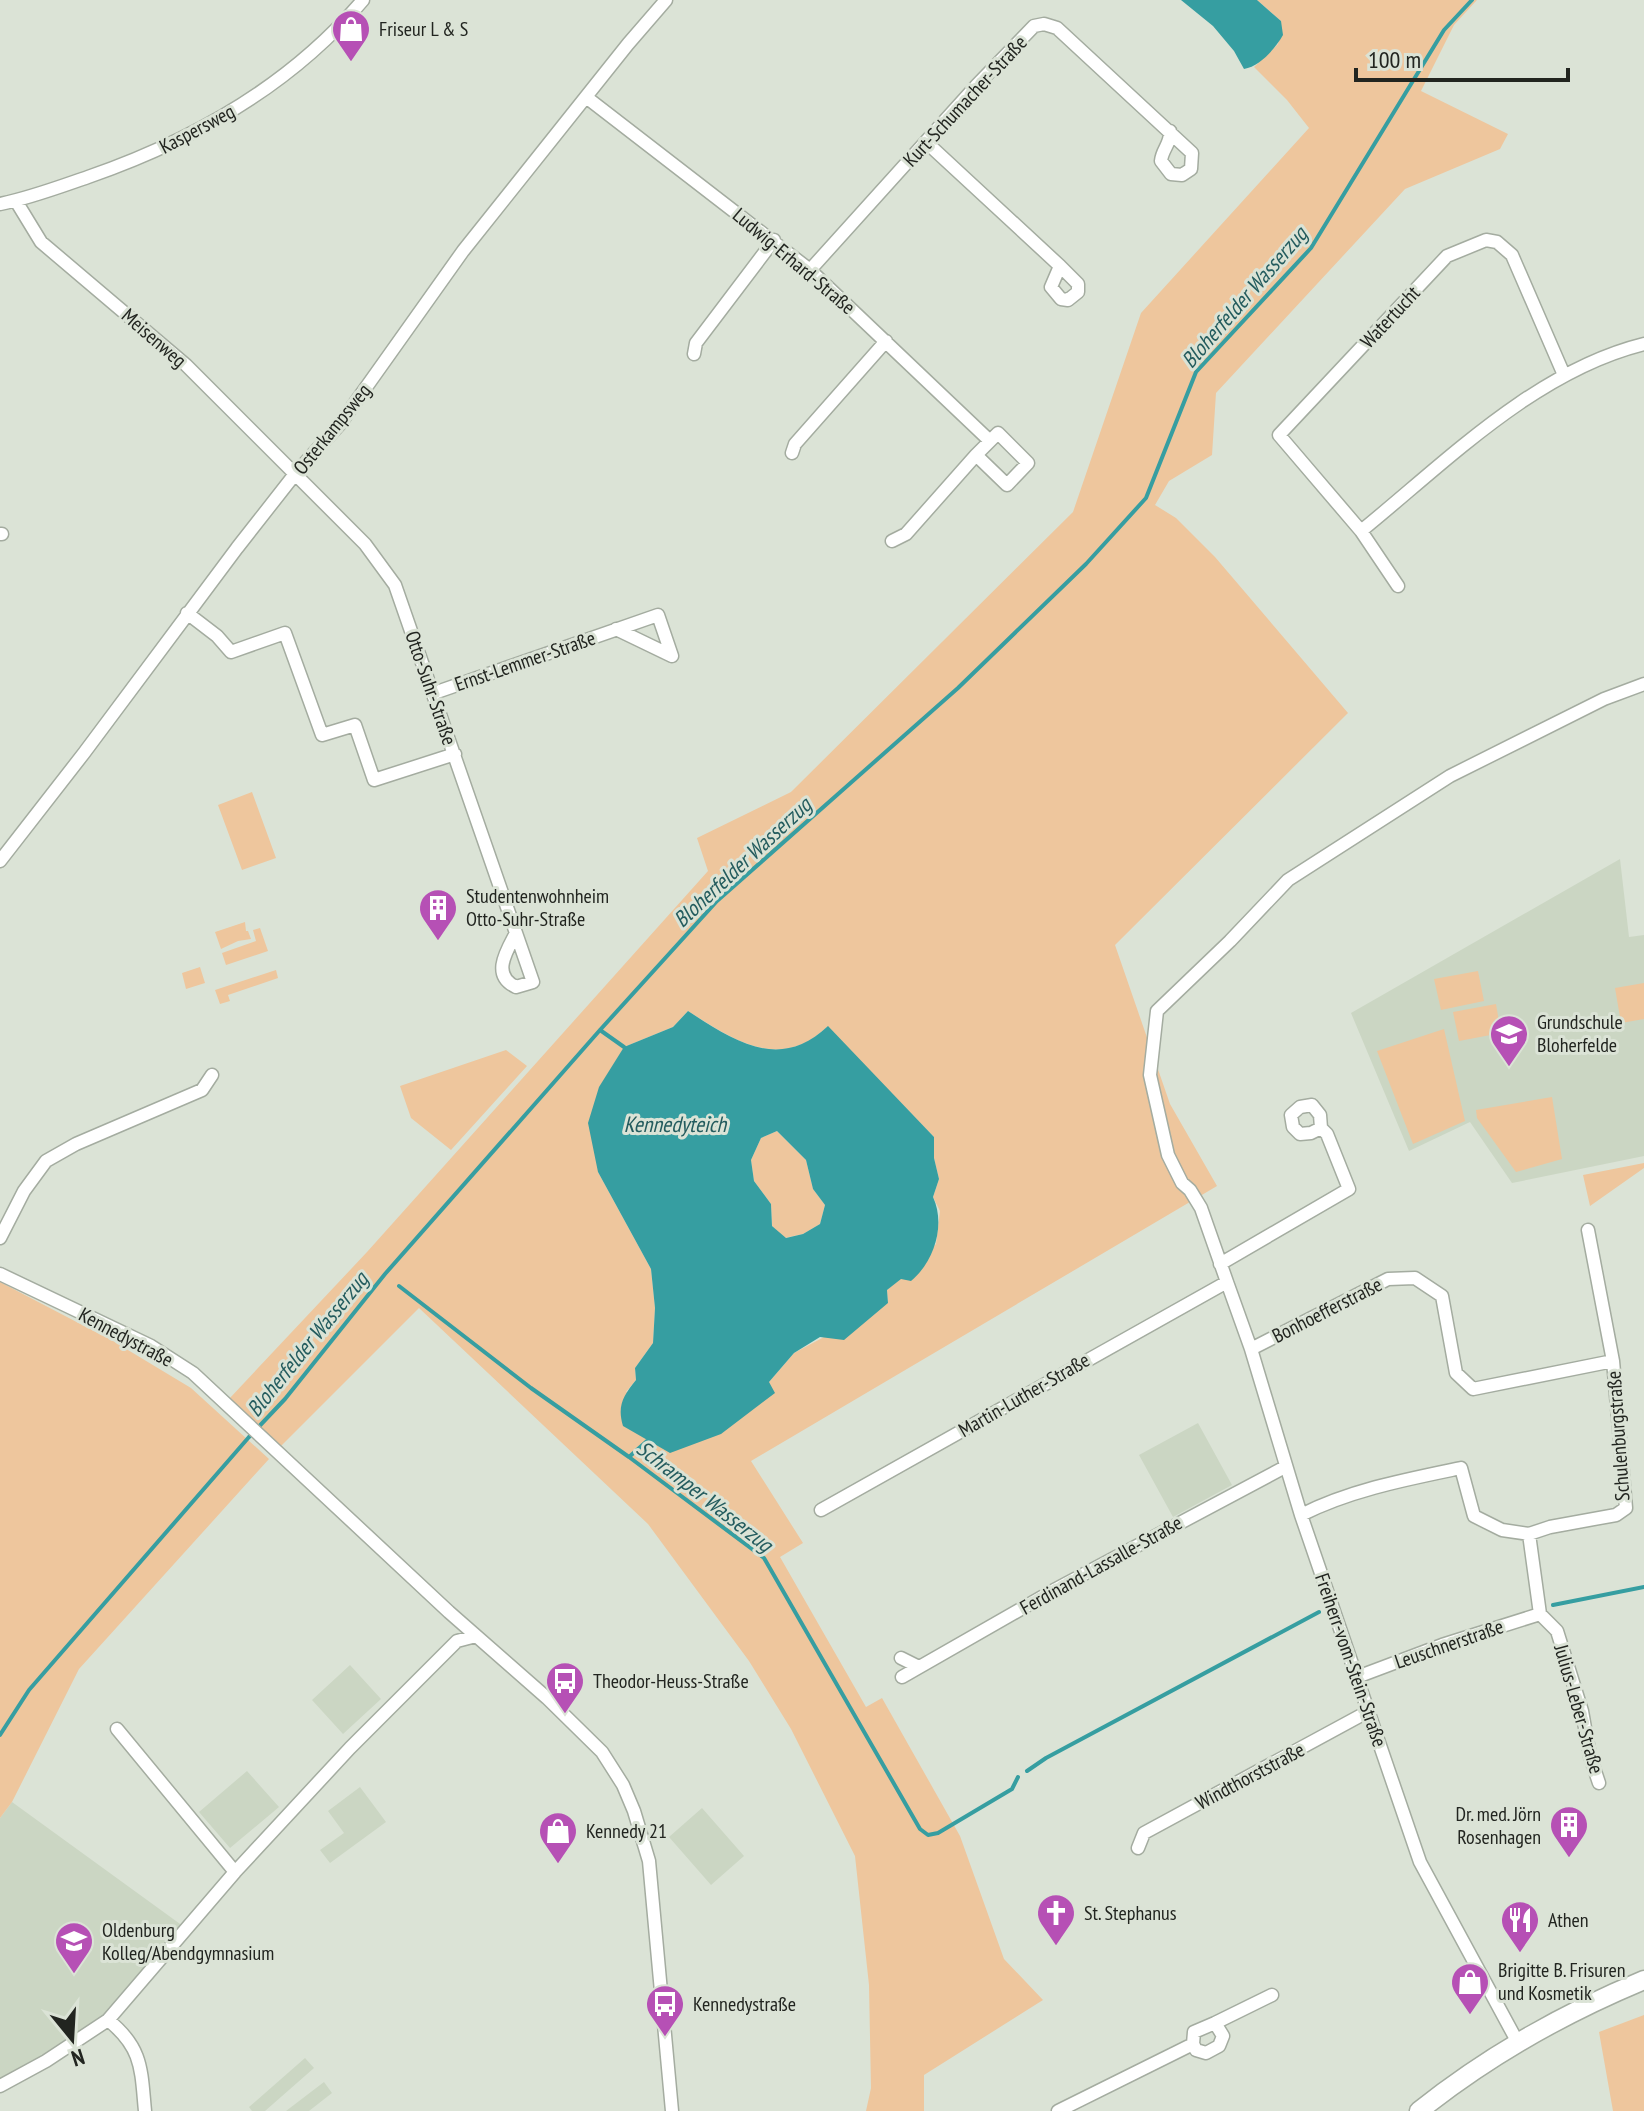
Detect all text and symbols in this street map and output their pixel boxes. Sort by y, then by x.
shop icon: Friseur L & S [330,8,372,63]
place label: Friseur L & S [379,16,468,42]
street label: Kurt-Schumacher-Straße [897,30,1033,172]
scale bar [1356,32,1568,82]
text: 100 m [1368,44,1421,75]
street label: Kaspersweg [155,98,239,160]
street label: Ludwig-Erhard-Straße [727,202,861,320]
water label: Bloherfelder Wasserzug [1175,219,1314,373]
street label: Watertucht [1355,280,1426,354]
street label: Meisenweg [116,303,192,373]
street label: Osterkampsweg [287,378,377,480]
street label: Ernst-Lemmer-Straße [451,625,599,697]
street label: Otto-Suhr-Straße [399,627,463,749]
water label: Bloherfelder Wasserzug [667,790,818,933]
place label: Studentenwohnheim Otto-Suhr-Straße [466,883,609,932]
building icon: Studentenwohnheim Otto-Suhr-Straße [417,887,459,942]
place label: Grundschule Bloherfelde [1537,1009,1623,1058]
school or university icon: Grundschule Bloherfelde [1488,1013,1530,1068]
water label: Kennedyteich [624,1110,728,1138]
water label: Bloherfelder Wasserzug [240,1265,375,1422]
street label: Bonhoefferstraße [1268,1271,1386,1349]
street label: Kennedystraße [74,1301,178,1373]
street label: Martin-Luther-Straße [954,1347,1094,1443]
street label: Schulenburgstraße [1600,1370,1636,1502]
water label: Schramper Wasserzug [631,1434,780,1559]
street label: Ferdinand-Lassalle-Straße [1015,1510,1187,1620]
street label: Freiherr-vom-Stein-Straße [1309,1570,1393,1750]
street label: Leuschnerstraße [1391,1613,1507,1675]
street label: Julius-Leber-Straße [1548,1640,1610,1777]
bus stop icon: Theodor-Heuss-Straße [544,1660,586,1715]
place label: Theodor-Heuss-Straße [593,1668,749,1694]
street label: Windthorststraße [1191,1736,1309,1816]
place label: Dr. med. Jörn Rosenhagen [1455,1801,1541,1850]
building icon: Dr. med. Jörn Rosenhagen [1548,1804,1590,1859]
shop icon: Kennedy 21 [537,1810,579,1865]
place label: Kennedy 21 [586,1818,667,1844]
church icon: St. Stephanus [1035,1892,1077,1947]
restaurant icon: Athen [1499,1899,1541,1954]
place label: St. Stephanus [1084,1900,1177,1926]
place label: Athen [1548,1907,1589,1933]
place label: Oldenburg Kolleg/Abendgymnasium [102,1917,274,1966]
school or university icon: Oldenburg Kolleg/Abendgymnasium [53,1920,95,1975]
place label: Brigitte B. Frisuren und Kosmetik [1498,1957,1626,2006]
shop icon: Brigitte B. Frisuren und Kosmetik [1449,1961,1491,2016]
bus stop icon: Kennedystraße [644,1983,686,2038]
place label: Kennedystraße [693,1991,796,2017]
north arrow [32,1999,112,2079]
text: N [68,2043,88,2073]

